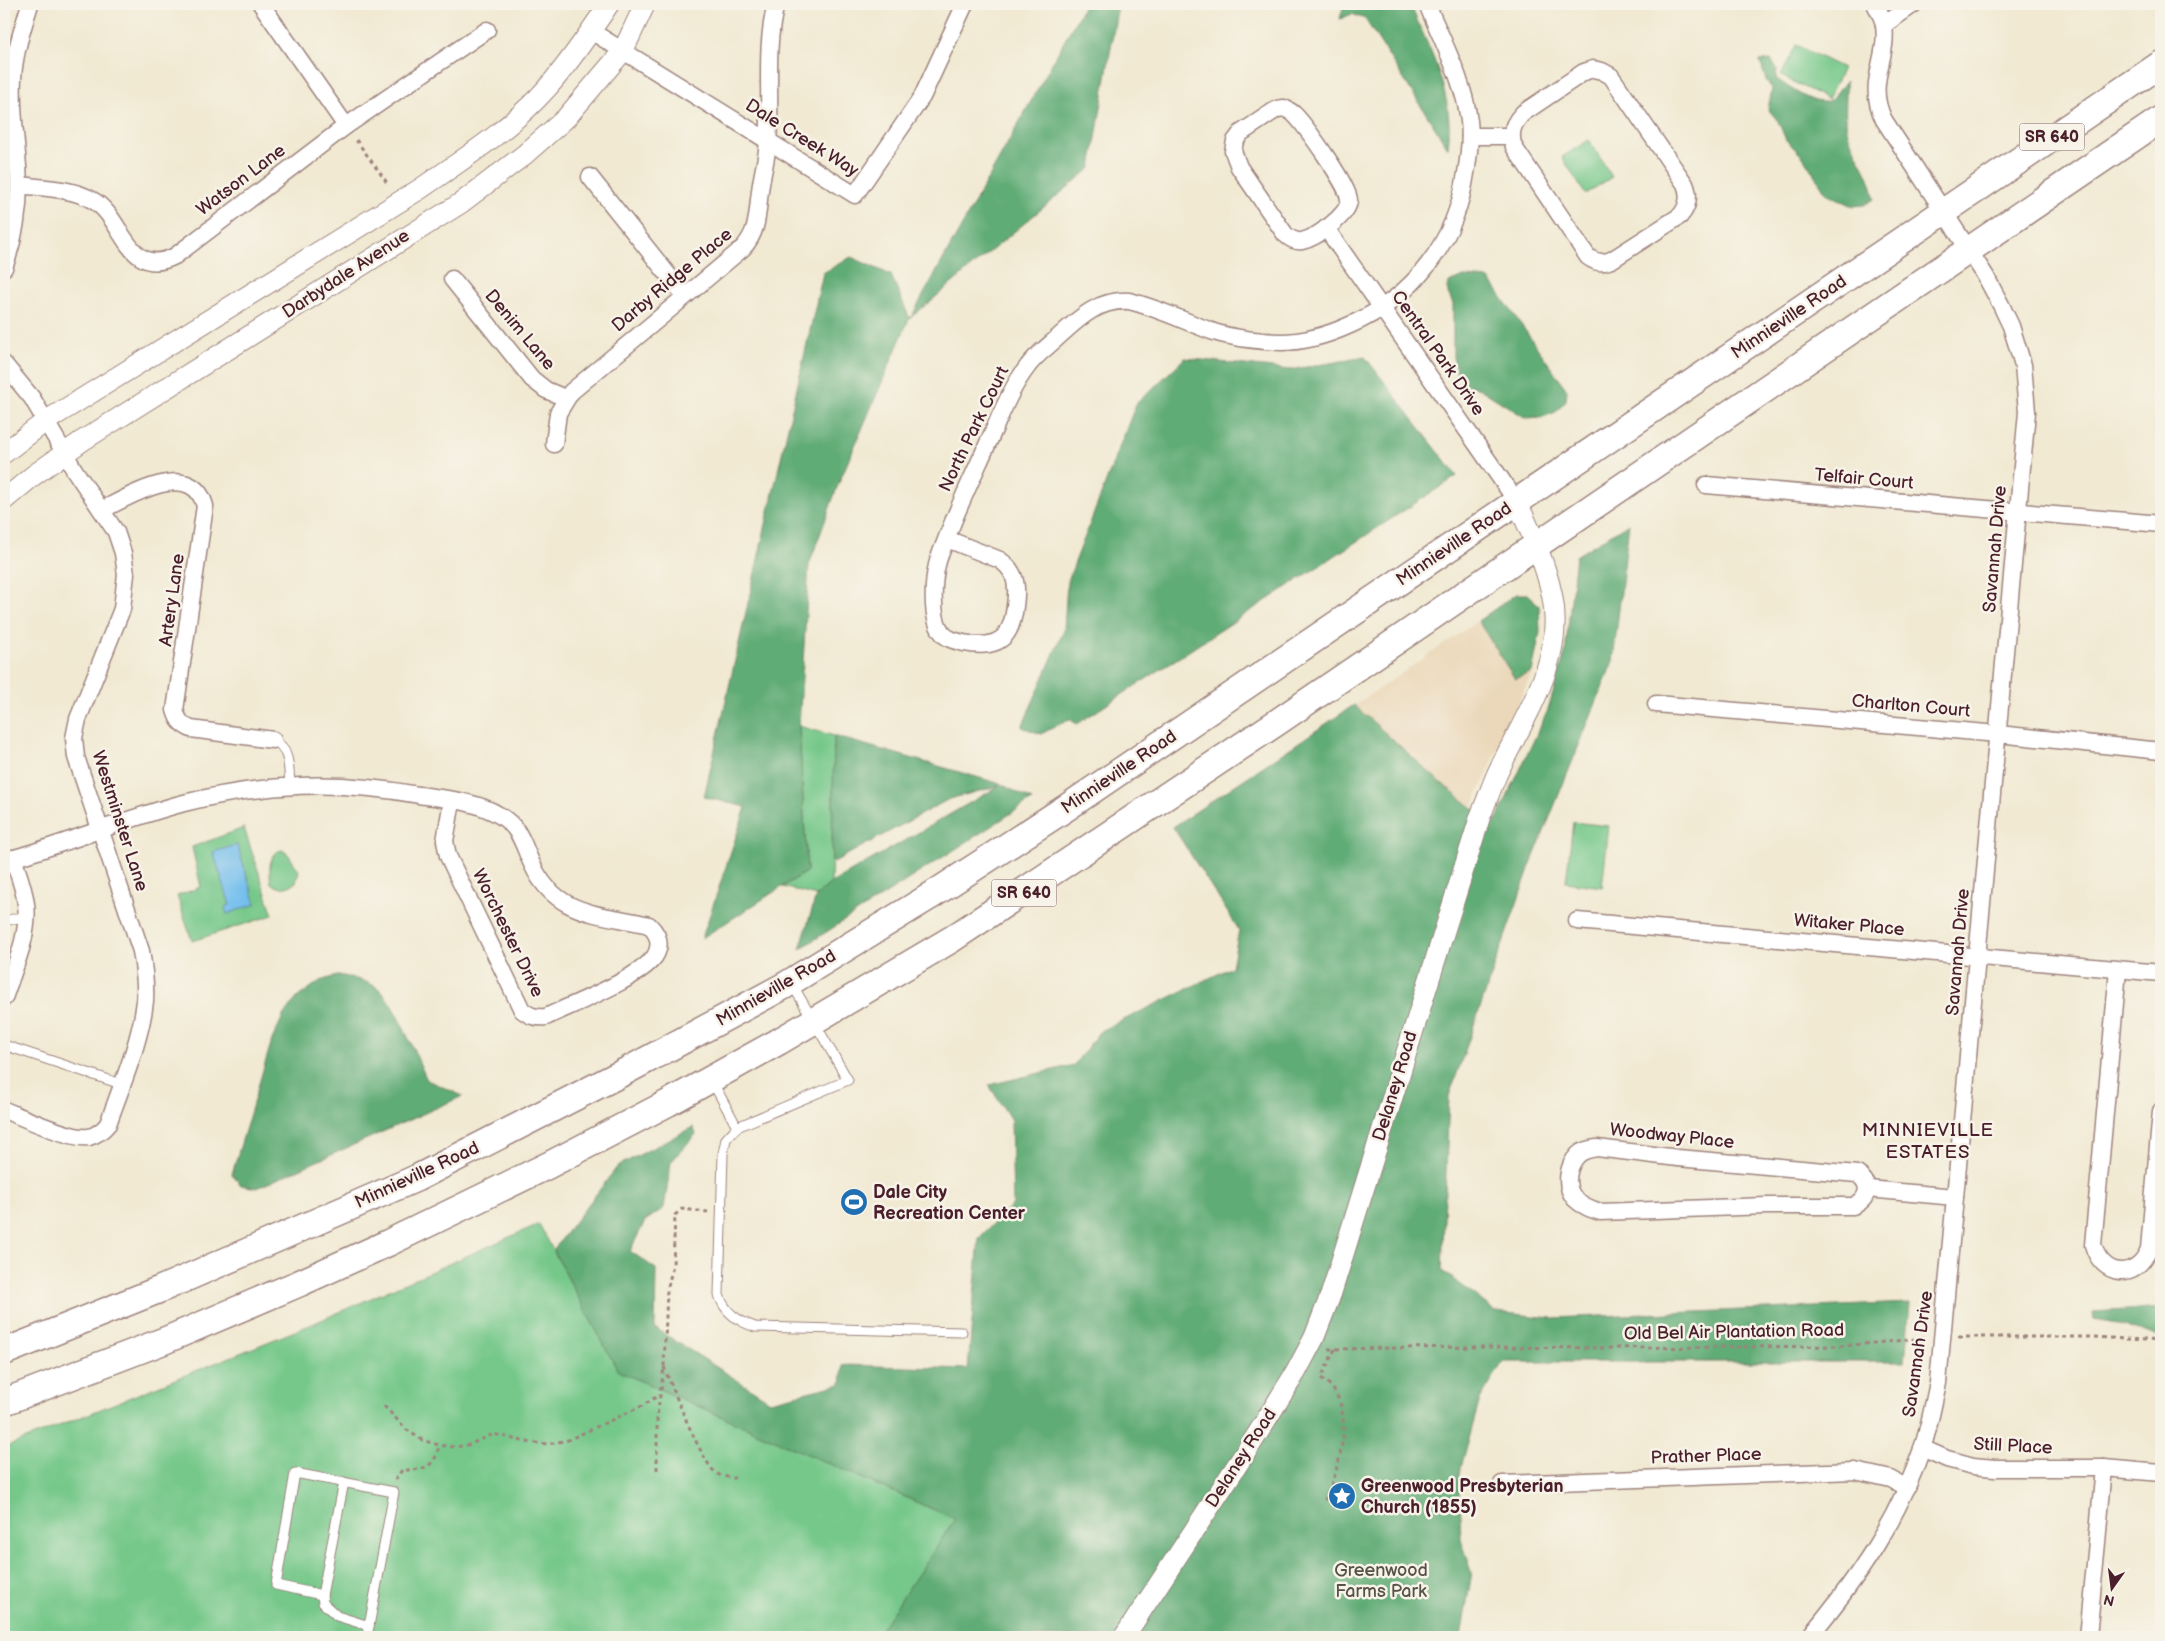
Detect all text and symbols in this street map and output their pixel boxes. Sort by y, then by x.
street label: Dale Creek Way [742,95,863,182]
road number: SR 640 [2020,124,2084,150]
street label: Watson Lane [192,140,290,220]
street label: Darby Ridge Place [608,223,737,336]
street label: Darbydale Avenue [278,225,414,323]
street label: Minnieville Road [1727,271,1851,363]
street label: Denim Lane [480,286,560,375]
street label: Central Park Drive [1387,287,1489,420]
street label: North Park Court [935,362,1014,495]
street label: Telfair Court [1814,464,1915,494]
street label: Savannah Drive [1979,484,2011,613]
street label: Minnieville Road [1392,498,1516,590]
street label: Artery Lane [155,552,189,648]
street label: Charlton Court [1851,690,1972,722]
street label: Minnieville Road [1057,726,1181,818]
street label: Westminster Lane [87,748,153,894]
street label: Worchester Drive [468,865,548,1001]
road number: SR 640 [992,880,1056,906]
street label: Savannah Drive [1942,887,1974,1016]
street label: Witaker Place [1793,910,1906,940]
street label: Minnieville Road [712,945,840,1031]
street label: Delaney Road [1368,1029,1422,1143]
street label: Woodway Place [1609,1119,1736,1153]
district label: MINNIEVILLE ESTATES [1862,1119,1994,1164]
street label: Minnieville Road [352,1137,482,1213]
place label: Dale City Recreation Center [873,1182,1026,1224]
sports icon: Dale City Recreation Center [839,1187,869,1217]
street label: Savannah Drive [1899,1289,1937,1419]
street label: Old Bel Air Plantation Road [1624,1320,1844,1344]
street label: Delaney Road [1201,1405,1281,1511]
street label: Still Place [1973,1433,2053,1459]
street label: Prather Place [1650,1444,1762,1468]
place label: Greenwood Presbyterian Church (1855) [1361,1476,1564,1518]
place icon: Greenwood Presbyterian Church (1855) [1327,1481,1357,1511]
park label: Greenwood Farms Park [1334,1560,1428,1602]
north arrow [2088,1564,2138,1614]
text: N [2102,1591,2116,1610]

